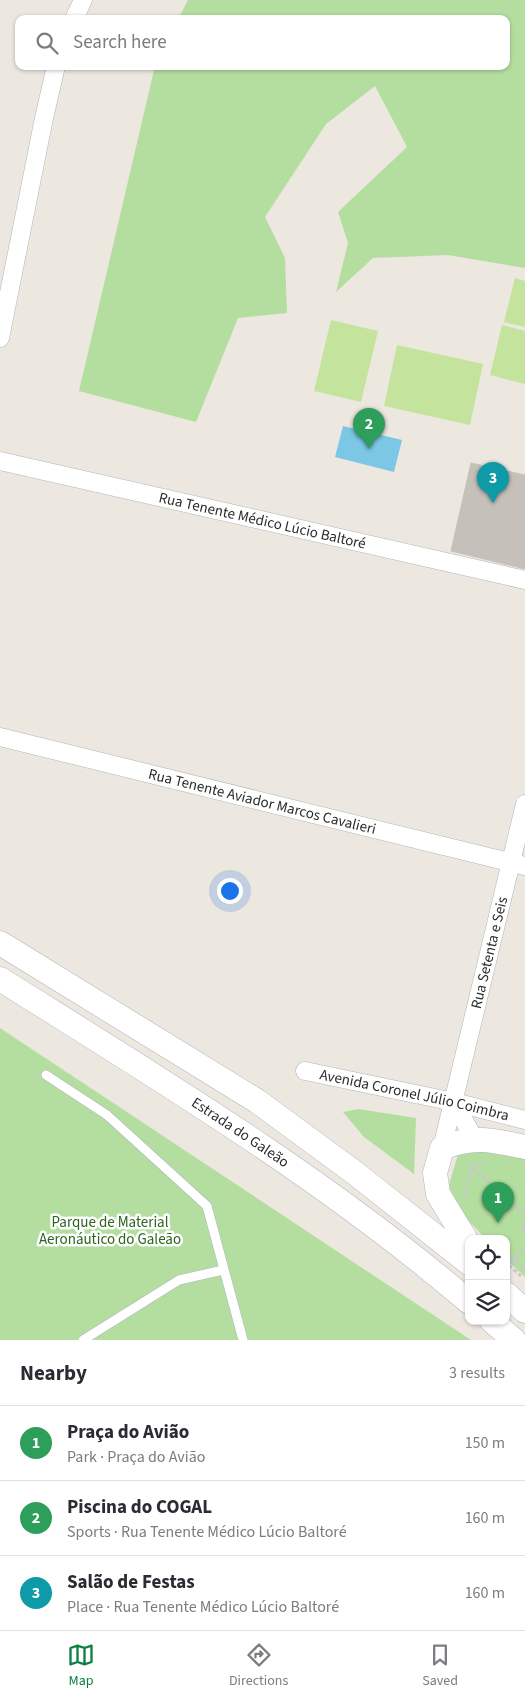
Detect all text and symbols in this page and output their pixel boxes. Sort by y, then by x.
search box [15,15,510,70]
icon: search [33,29,61,57]
text: Search here [73,29,167,56]
pin: 2 [353,408,385,449]
pin: 3 [477,462,509,503]
street label: Rua Tenente Médico Lúcio Baltoré [157,487,368,555]
street label: Rua Tenente Aviador Marcos Cavalieri [146,764,378,840]
your location [217,878,243,904]
street label: Rua Setenta e Seis [466,895,513,1011]
street label: Avenida Coronel Júlio Coimbra [318,1064,511,1127]
street label: Estrada do Galeão [187,1092,293,1173]
pin: 1 [482,1182,514,1223]
park label: Parque de Material Aeronáutico do Galeão [39,1212,181,1250]
map controls [465,1235,510,1325]
button: locate [465,1235,510,1280]
button: layers [465,1280,510,1325]
text: Nearby [20,1358,87,1388]
text: 3 results [449,1362,505,1384]
text: Praça do Avião [67,1419,189,1446]
text: 1 [32,1432,40,1454]
text: 150 m [465,1432,505,1454]
text: Park · Praça do Avião [67,1446,205,1468]
text: Piscina do COGAL [67,1494,212,1521]
text: 2 [32,1507,40,1529]
text: 160 m [465,1507,505,1529]
text: Sports · Rua Tenente Médico Lúcio Baltoré [67,1521,347,1543]
text: Salão de Festas [67,1569,195,1596]
text: 3 [32,1582,40,1604]
text: 160 m [465,1582,505,1604]
text: Place · Rua Tenente Médico Lúcio Baltoré [67,1596,339,1618]
tab: Map [67,1641,95,1691]
tab: Directions [229,1641,288,1691]
tab: Saved [422,1641,458,1691]

